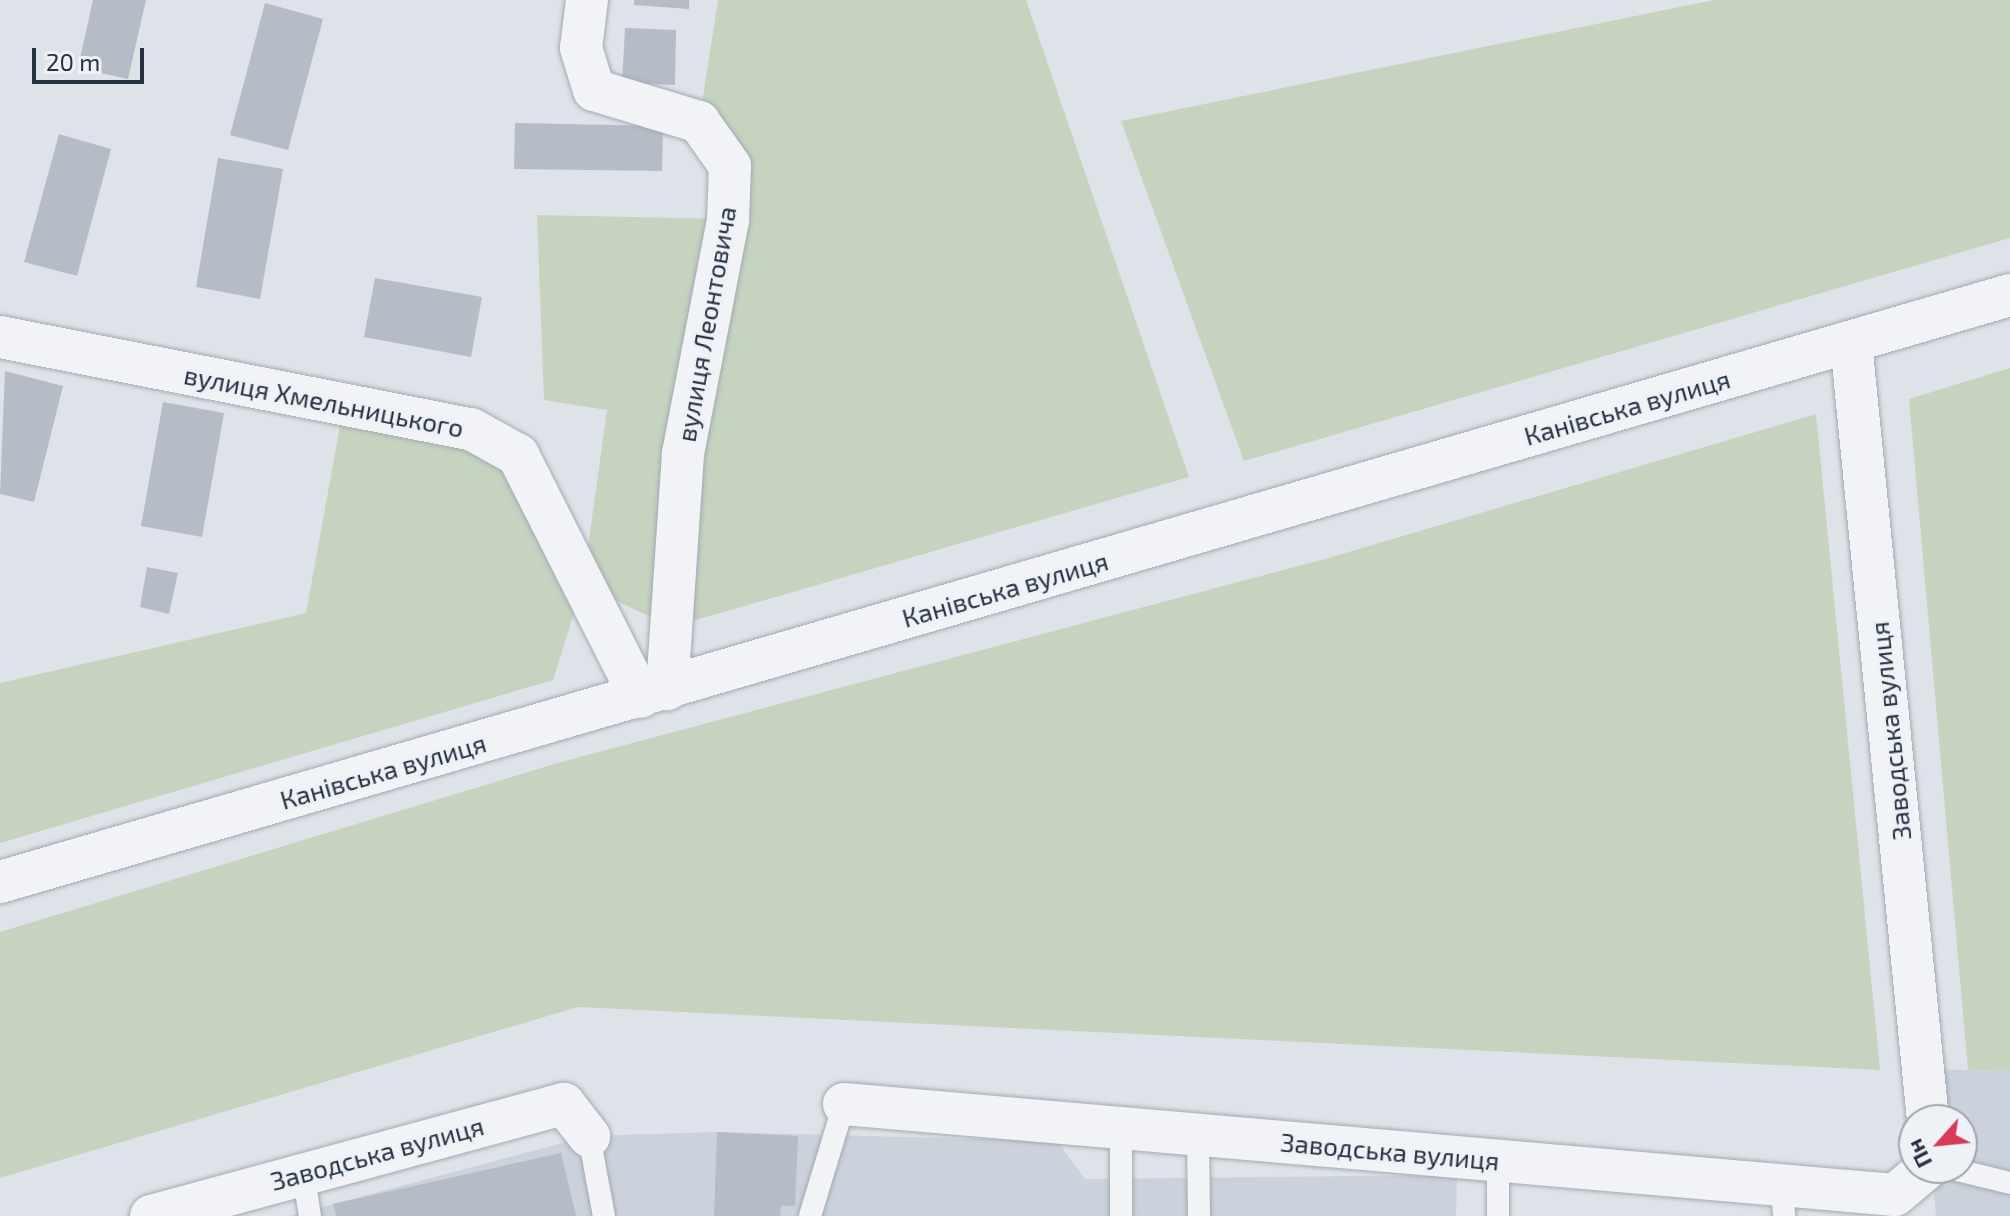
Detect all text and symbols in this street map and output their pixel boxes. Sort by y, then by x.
scale bar [36,32,148,82]
text: 20 m [46,47,100,76]
street label: вулиця Леонтовича [670,204,742,444]
street label: вулиця Хмельницького [181,359,467,443]
street label: Канівська вулиця [1520,363,1734,451]
street label: Канівська вулиця [898,545,1112,633]
street label: Заводська вулиця [1863,620,1917,842]
street label: Канівська вулиця [276,727,490,815]
north arrow [1898,1104,1978,1184]
street label: Заводська вулиця [267,1110,487,1196]
street label: Заводська вулиця [1279,1126,1501,1176]
text: Пн [1900,1135,1936,1173]

